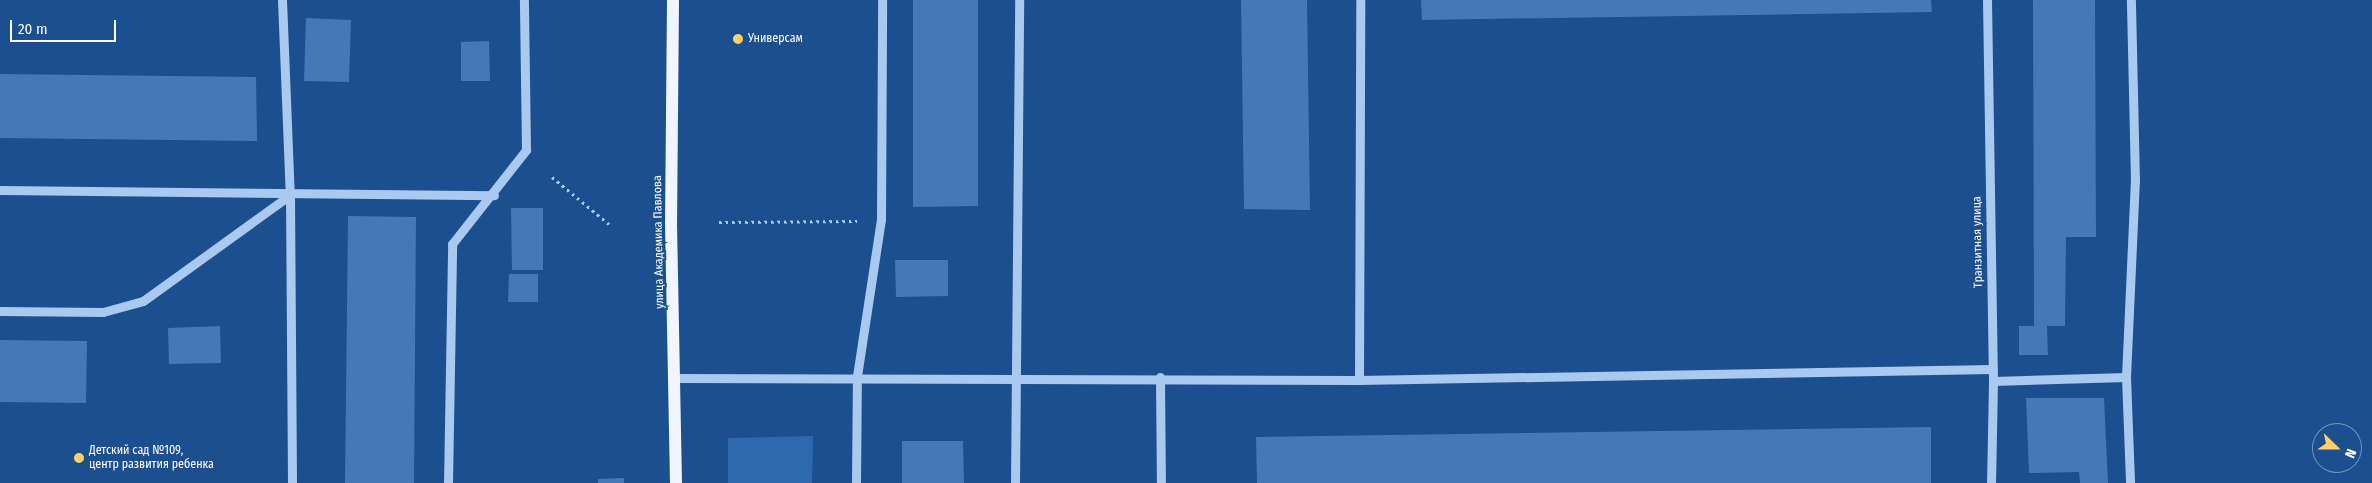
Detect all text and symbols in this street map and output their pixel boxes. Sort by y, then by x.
scale bar [12,10,119,42]
text: 20 m [18,20,48,38]
place label: Универсам [748,32,803,46]
marker: Универсам [732,33,744,45]
street label: улица Академика Павлова [651,175,667,309]
street label: Транзитная улица [1970,196,1986,288]
north arrow [2312,423,2362,473]
place label: Детский сад №109, центр развития ребенка [89,444,214,472]
text: N [2341,446,2360,460]
marker: Детский сад №109, центр развития ребенка [73,452,85,464]

